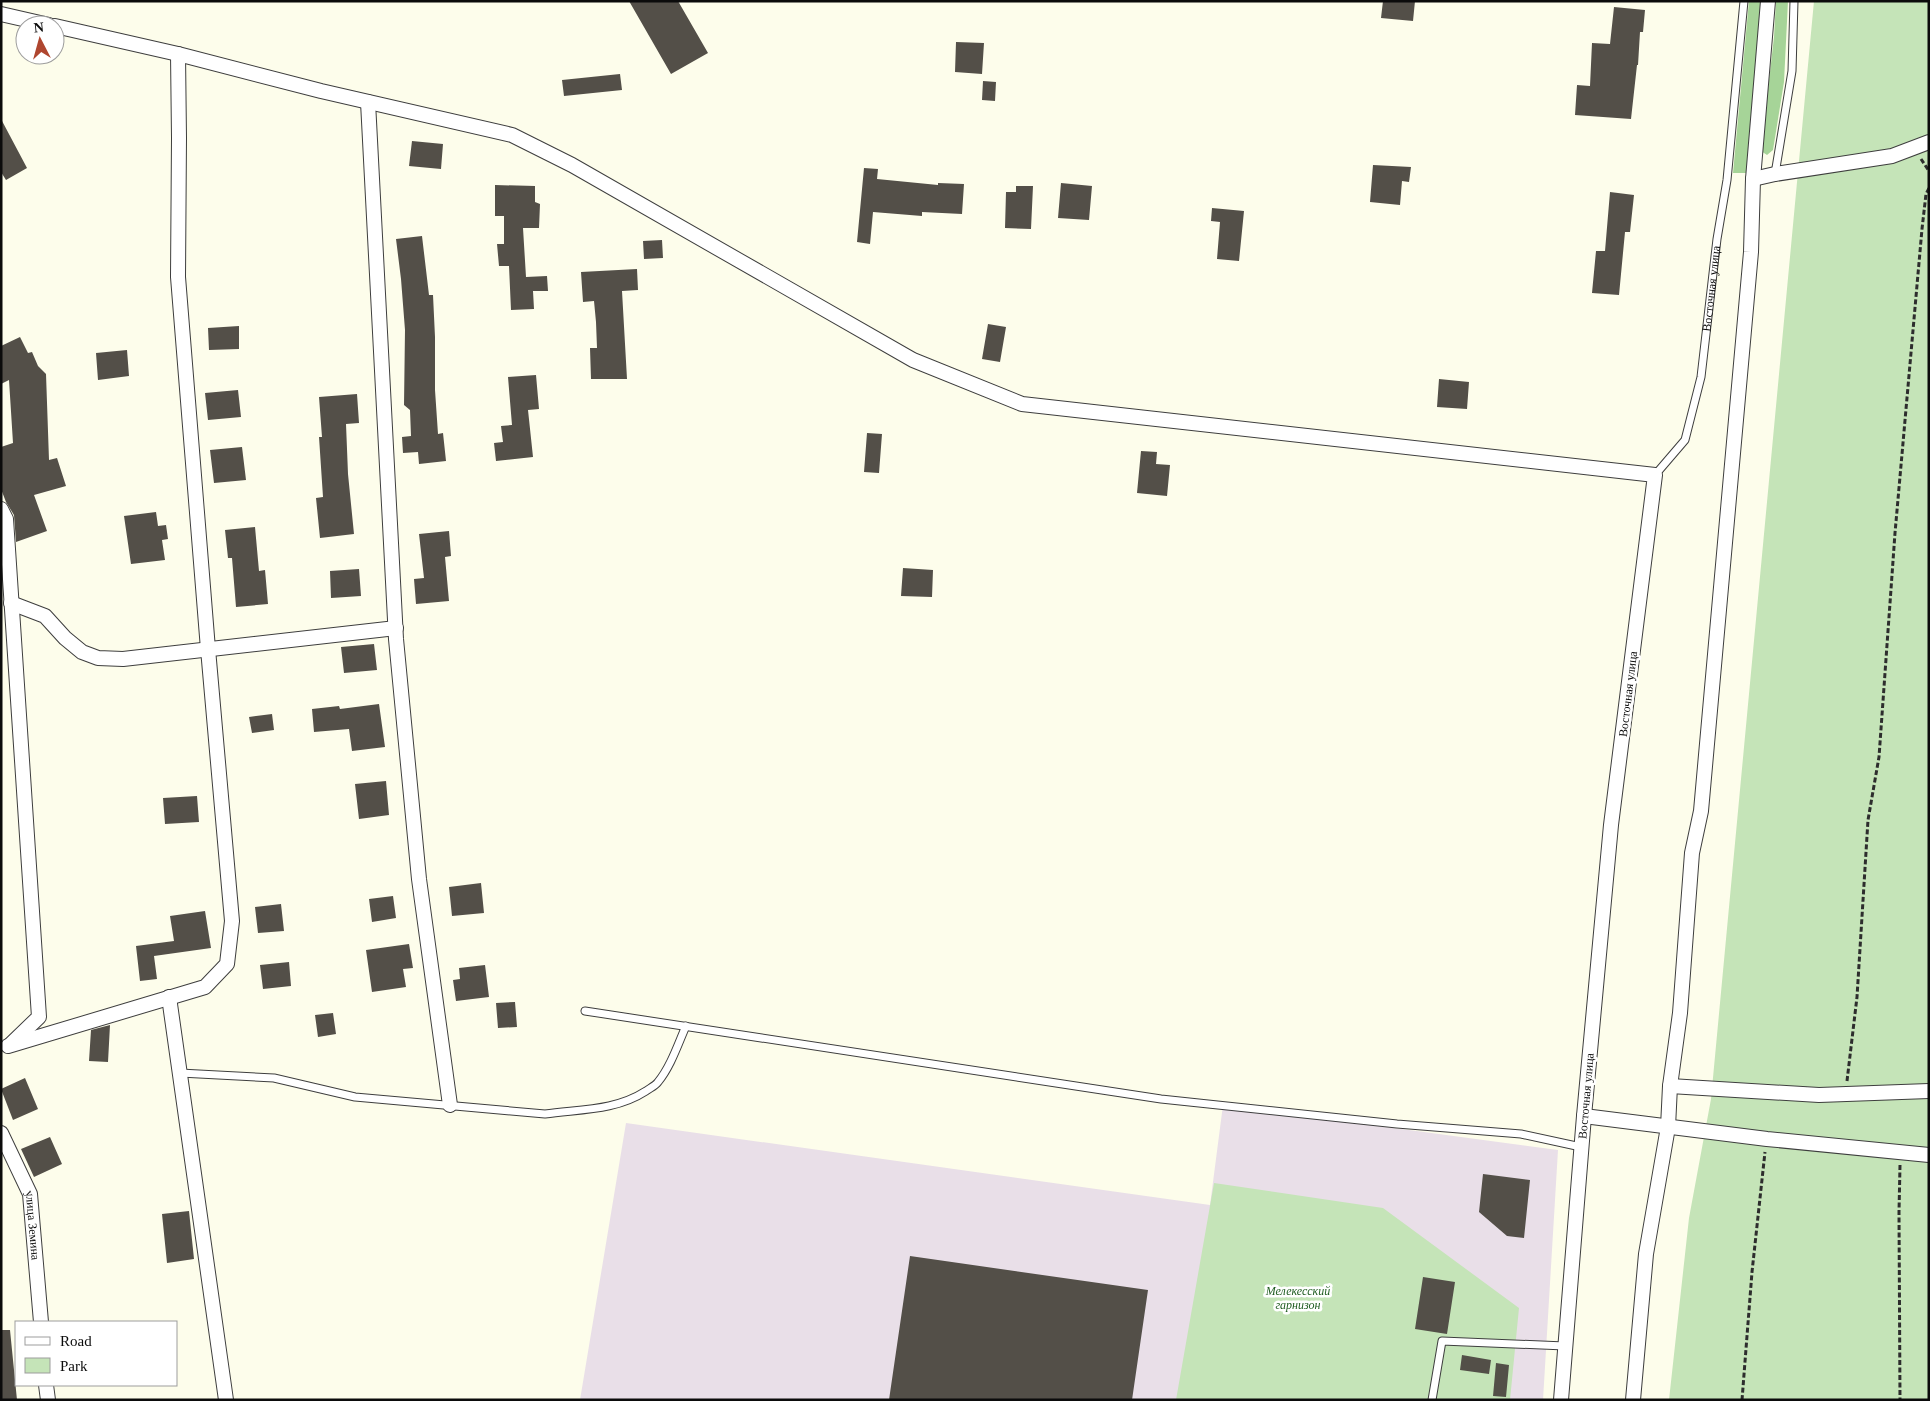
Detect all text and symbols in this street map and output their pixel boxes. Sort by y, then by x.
north arrow [15,15,65,65]
text: N [33,20,45,36]
street label: Восточная улица [1699,244,1723,332]
street label: Восточная улица [1616,650,1640,738]
street label: Восточная улица [1575,1052,1597,1140]
street label: улица Земина [22,1188,43,1261]
park label: Мелекесский гарнизон [1265,1284,1330,1312]
legend [15,1321,178,1386]
text: Road [60,1333,92,1349]
text: Park [60,1358,88,1374]

